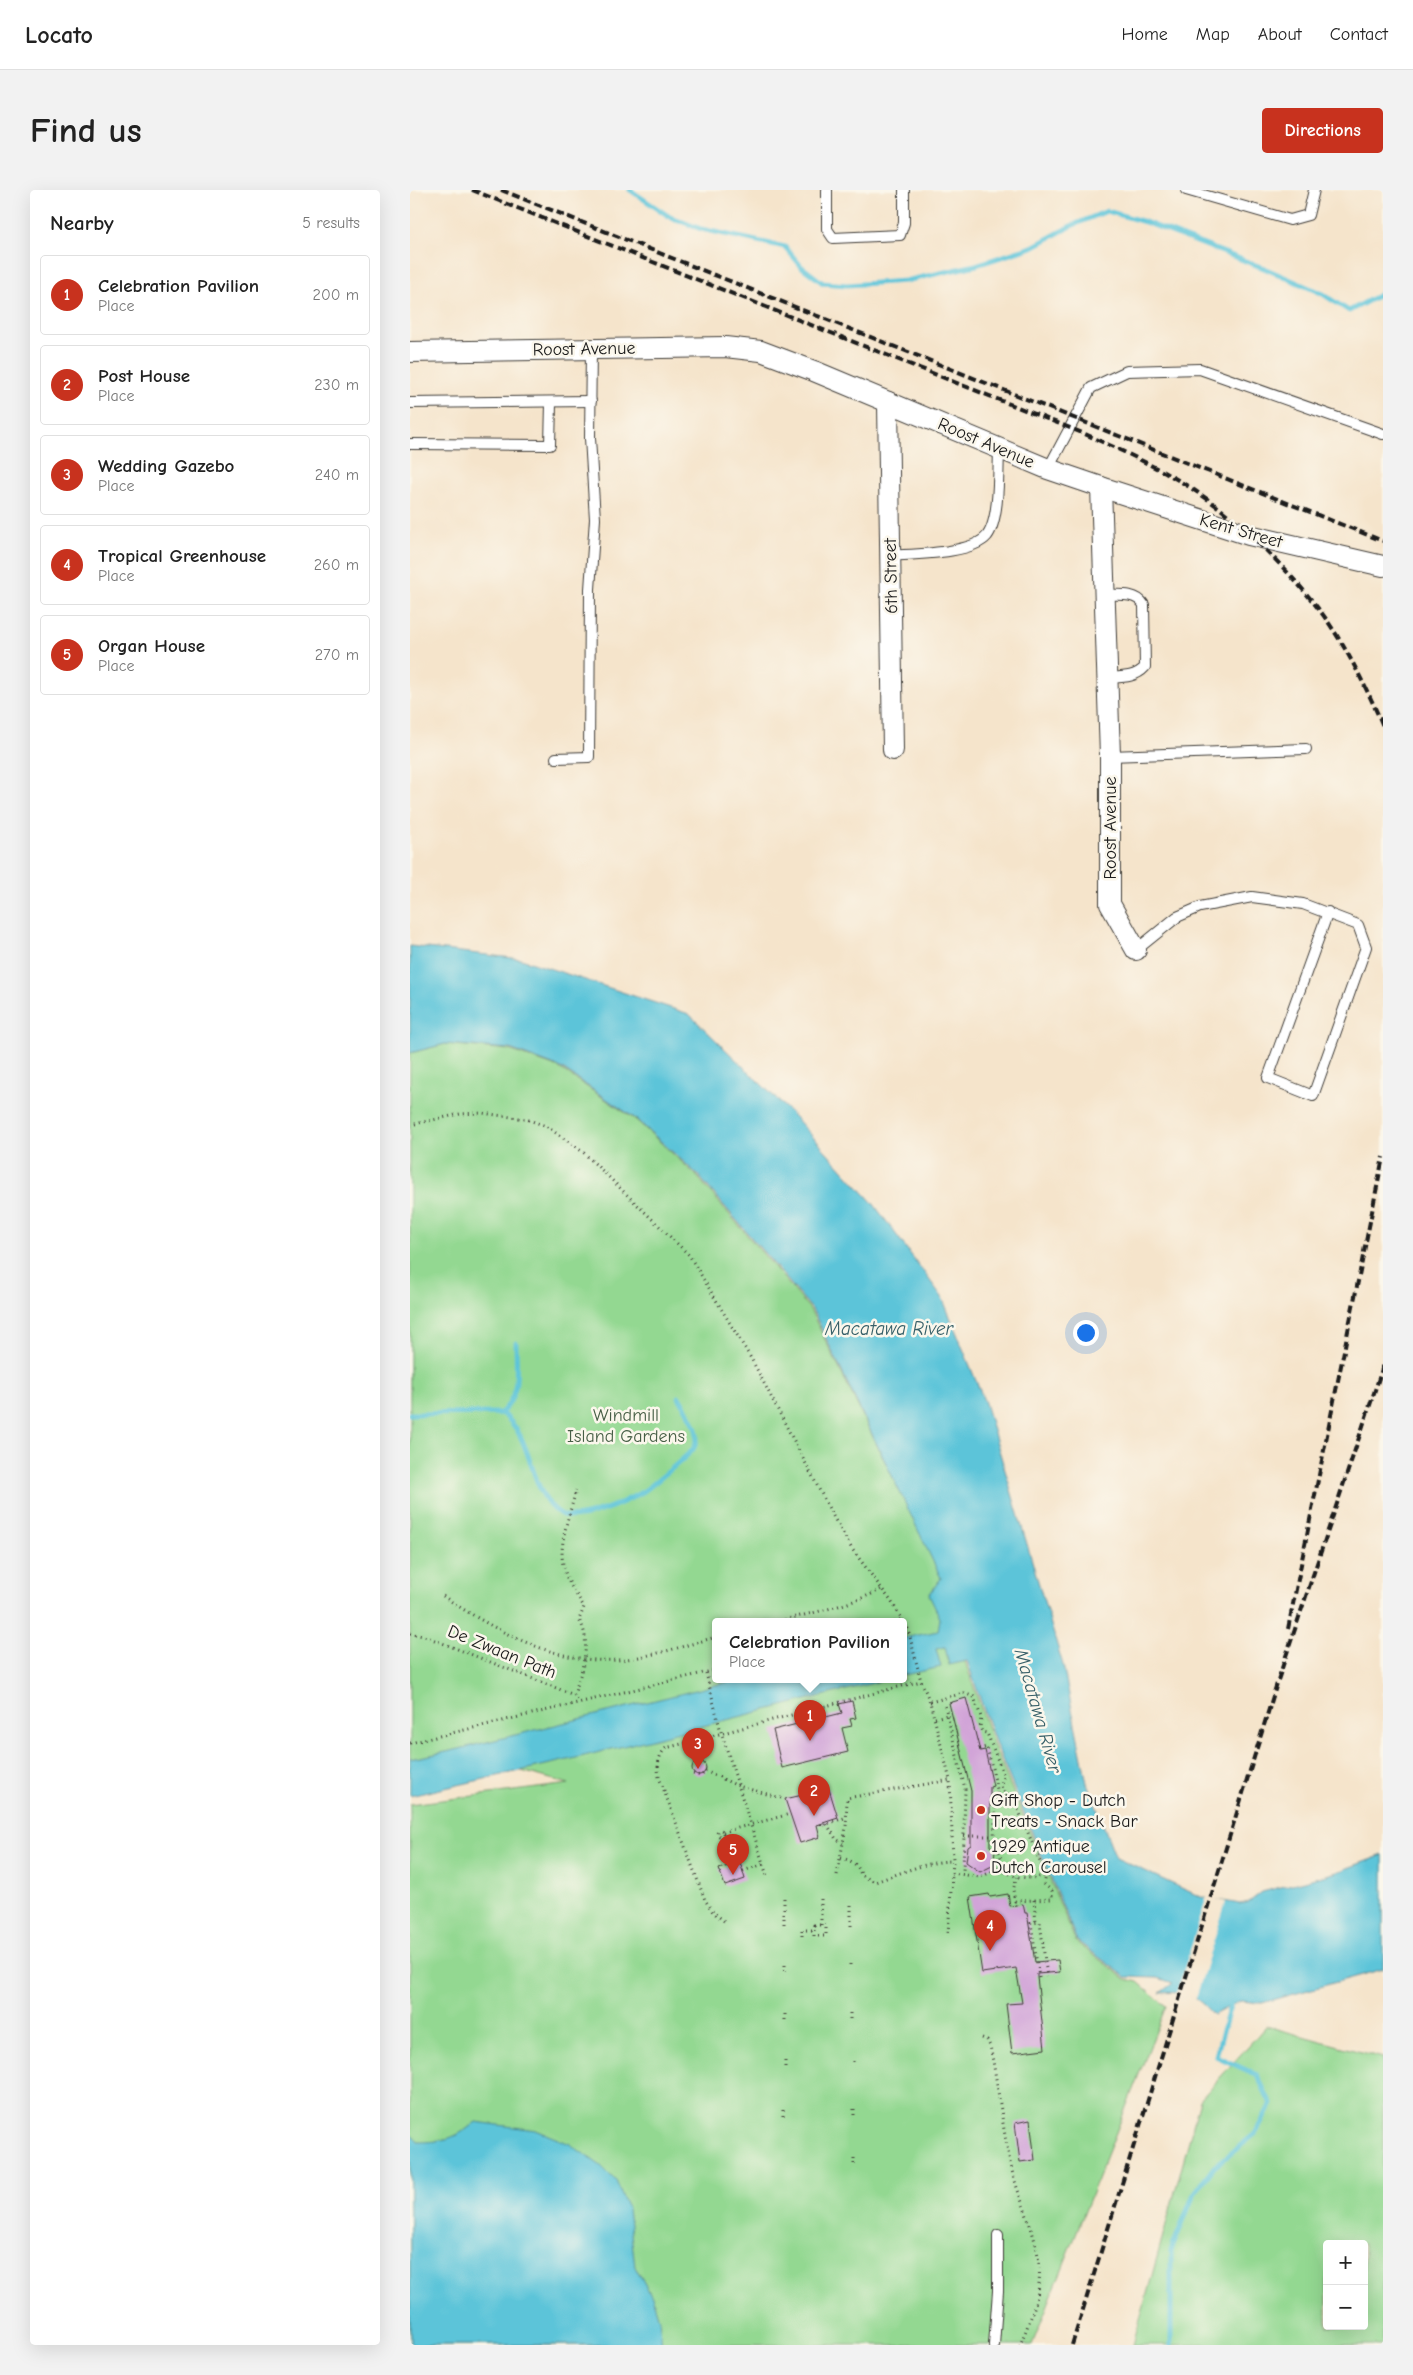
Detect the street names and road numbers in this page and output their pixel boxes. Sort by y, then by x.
street label: Roost Avenue [532,338,636,360]
street label: Roost Avenue [935,413,1037,473]
street label: Kent Street [1197,509,1286,553]
street label: 6th Street [880,537,902,614]
street label: Roost Avenue [1100,777,1121,879]
street label: De Zwaan Path [445,1621,559,1683]

